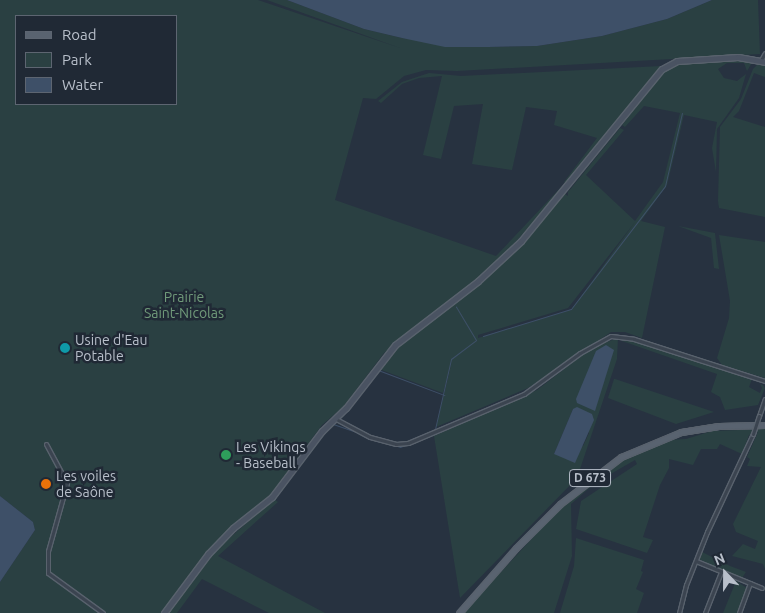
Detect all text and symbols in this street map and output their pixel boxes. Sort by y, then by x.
legend [15,15,178,105]
text: Road [62,26,97,43]
text: Park [62,51,92,68]
text: Water [62,76,103,93]
park label: Prairie Saint-Nicolas [144,289,224,322]
place label: Usine d'Eau Potable [75,332,148,364]
marker: Usine d'Eau Potable [59,342,71,354]
place label: Les Vikings - Baseball [236,439,305,472]
marker: Les Vikings - Baseball [220,449,232,461]
place label: Les voiles de Saône [56,468,116,501]
road number: D 673 [569,468,611,488]
marker: Les voiles de Saône [40,478,52,490]
north arrow [700,548,750,598]
text: N [712,550,727,568]

